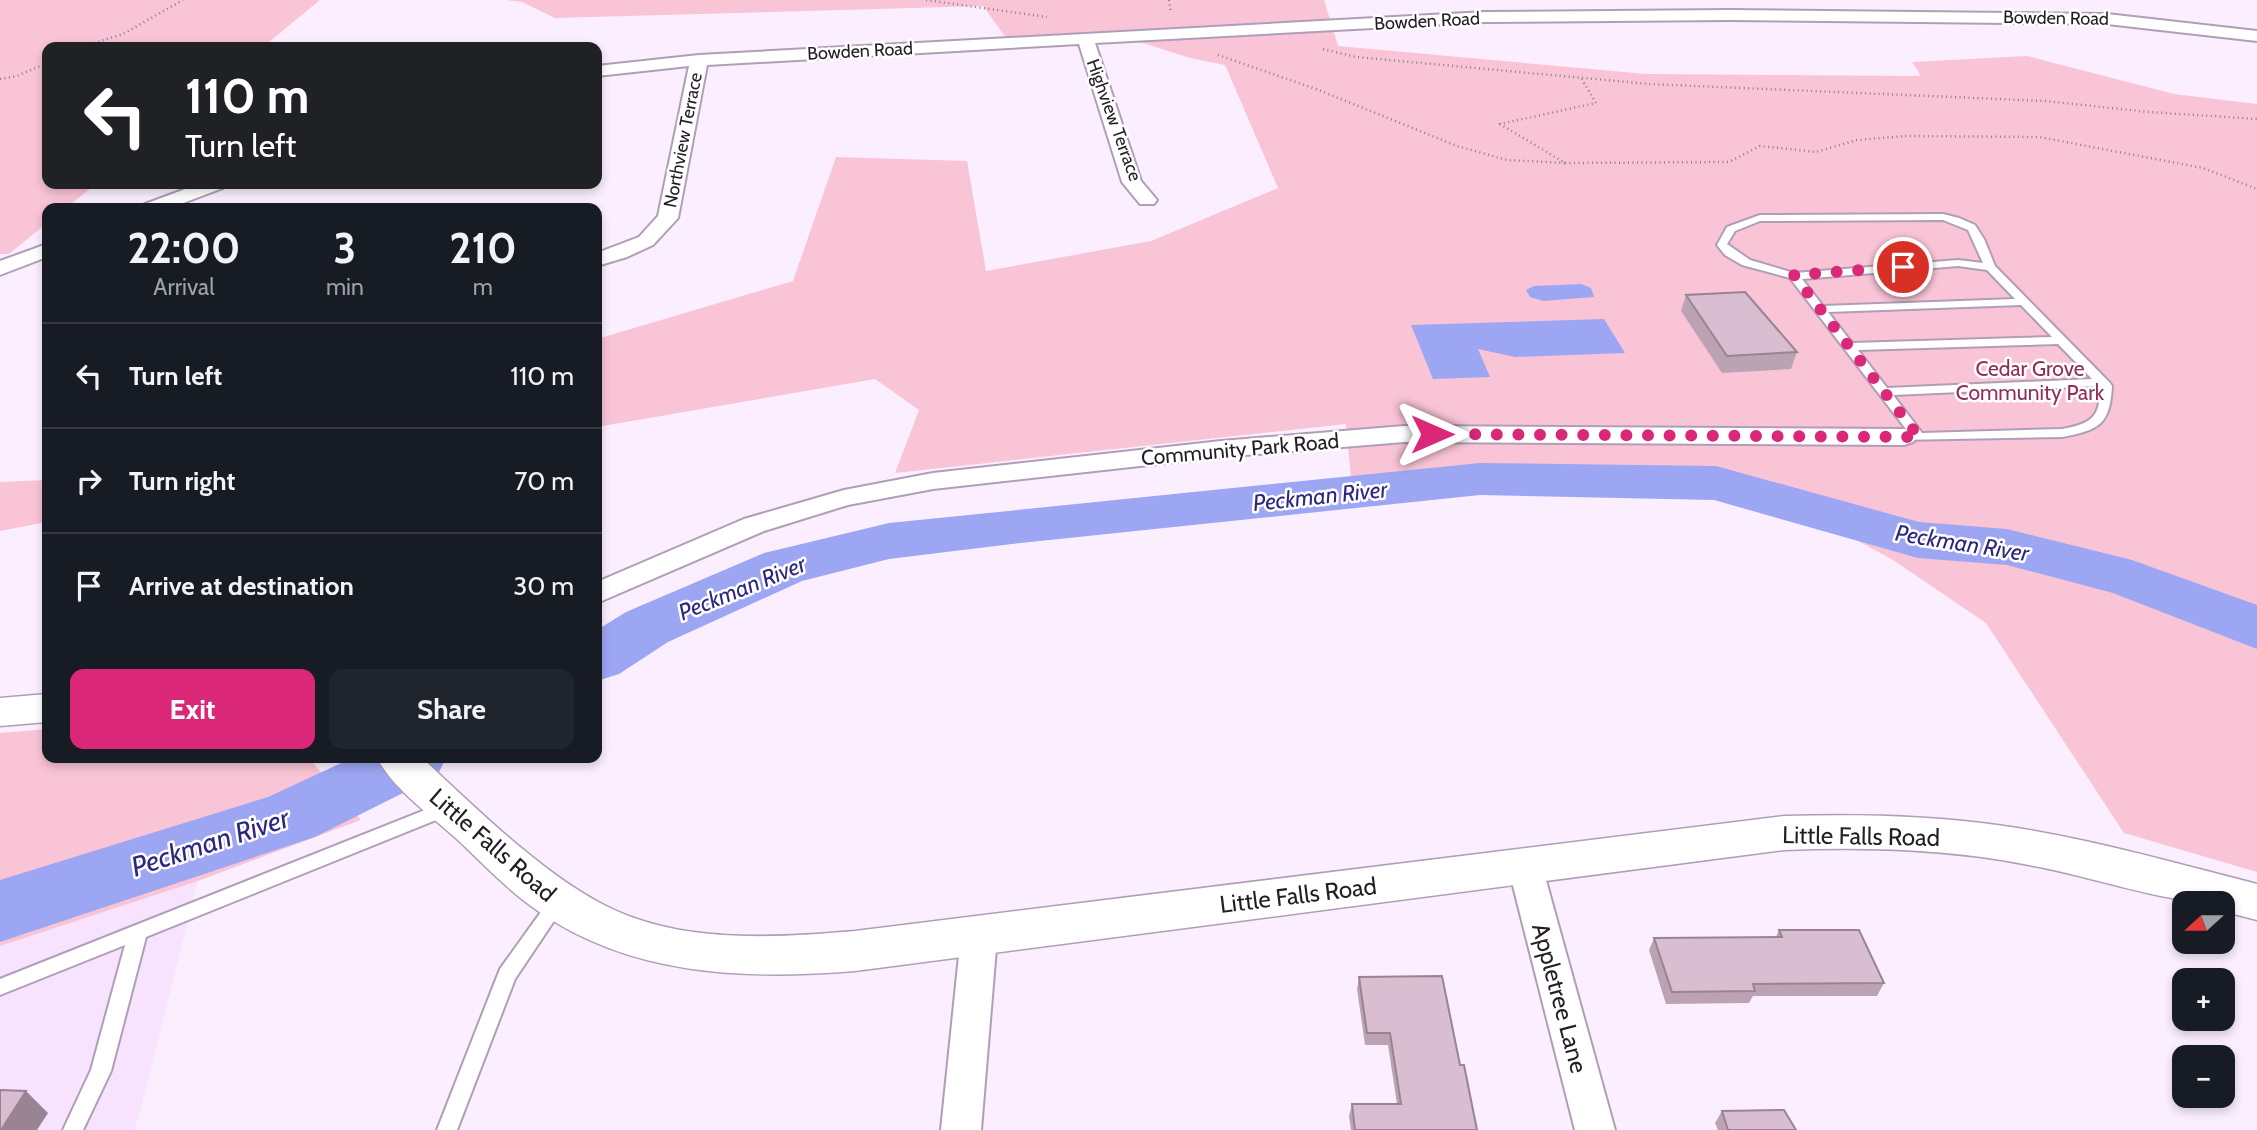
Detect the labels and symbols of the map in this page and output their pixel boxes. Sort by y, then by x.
street label: Bowden Road [2003,6,2109,30]
street label: Bowden Road [1374,7,1480,35]
street label: Bowden Road [807,37,913,65]
street label: Highview Terrace [1082,56,1146,184]
street label: Northview Terrace [659,71,707,209]
pin [1873,237,1933,297]
park label: Cedar Grove Community Park [1956,356,2105,405]
position arrow [1395,397,1469,471]
street label: Community Park Road [1140,428,1340,470]
water label: Peckman River [1251,475,1389,517]
water label: Peckman River [1893,519,2032,568]
water label: Peckman River [674,549,811,626]
street label: Little Falls Road [424,782,562,908]
water label: Peckman River [127,800,295,884]
street label: Little Falls Road [1782,820,1940,852]
street label: Little Falls Road [1218,871,1378,919]
north arrow [2172,891,2235,954]
street label: Appletree Lane [1526,920,1594,1076]

